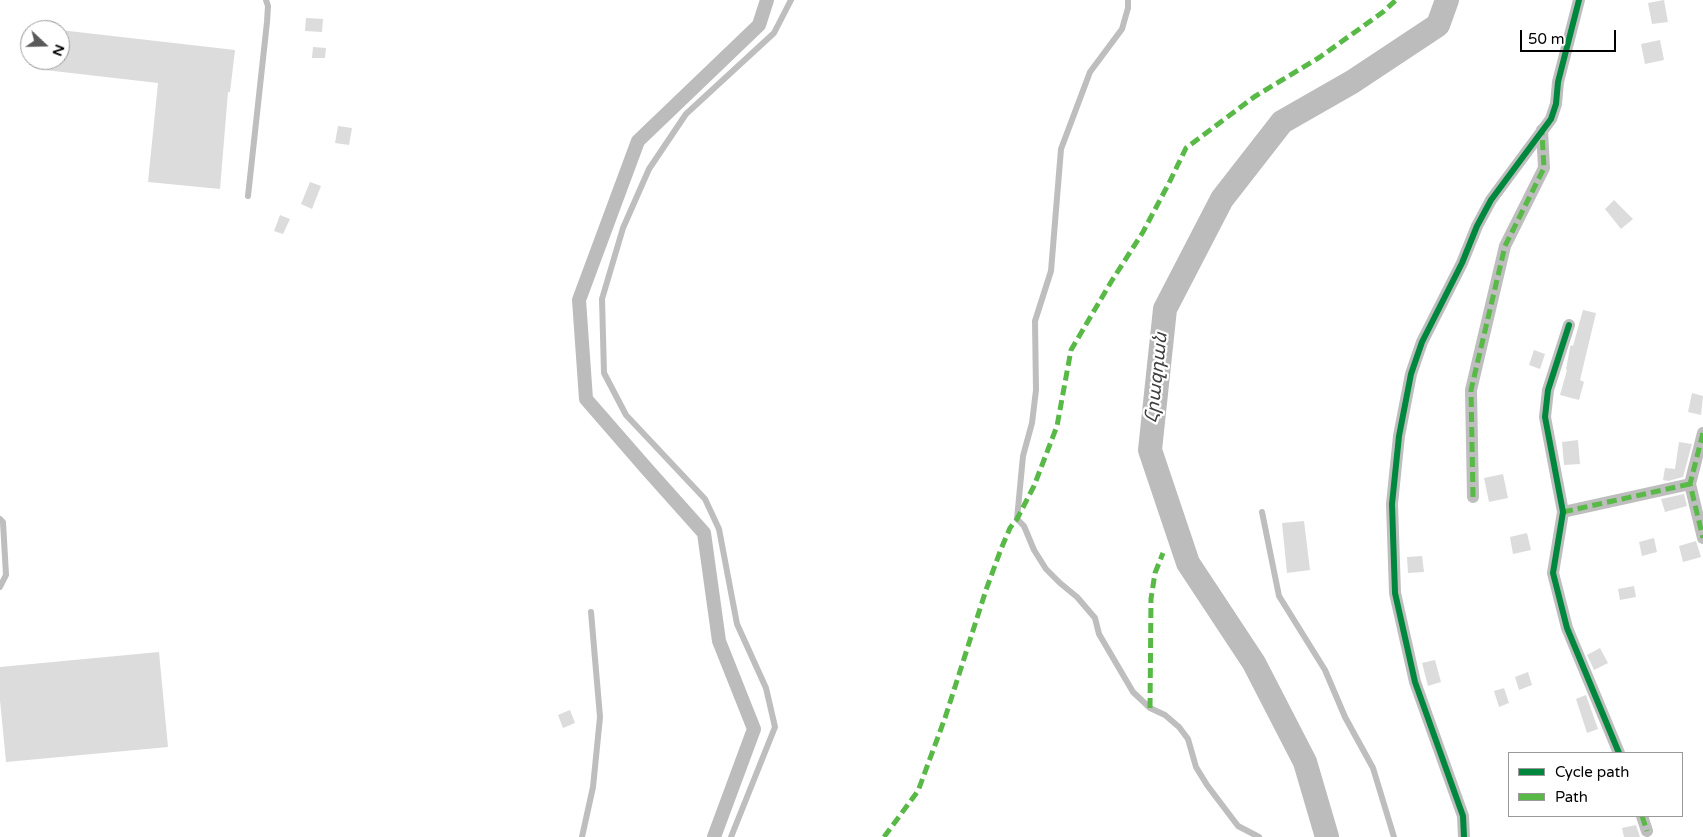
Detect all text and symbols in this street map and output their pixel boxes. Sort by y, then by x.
north arrow [20,20,70,70]
scale bar [1523,20,1619,52]
text: 50 m [1528,30,1565,48]
text: N [49,42,68,58]
water label: Հրազդան [1141,332,1173,424]
legend [1508,752,1683,817]
text: Cycle path [1555,763,1629,781]
text: Path [1555,788,1588,806]

